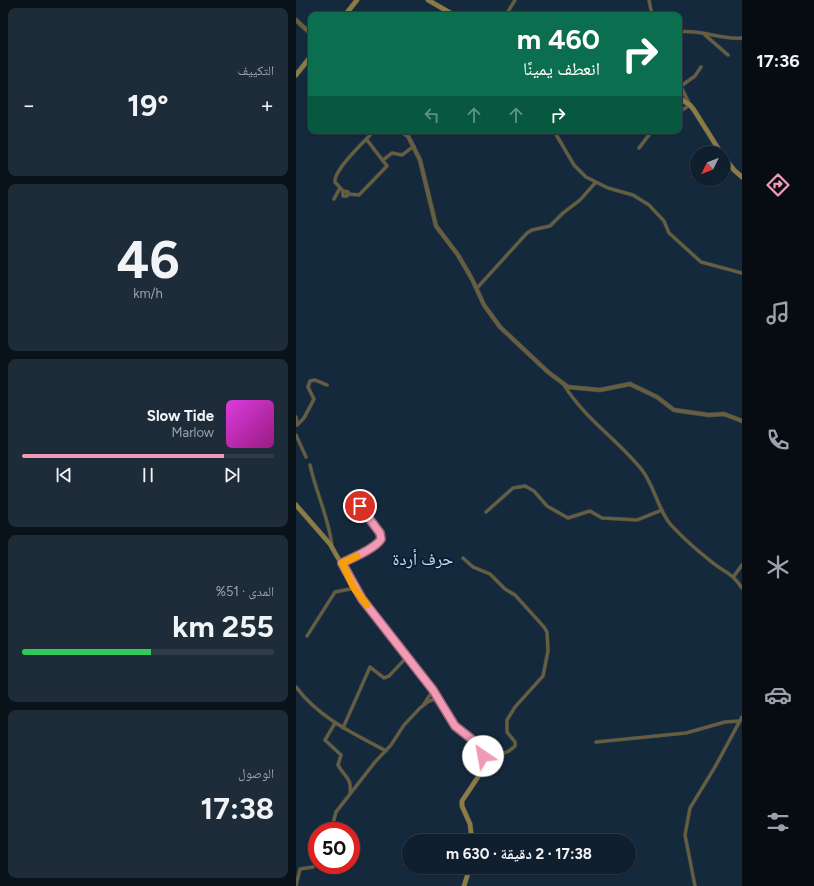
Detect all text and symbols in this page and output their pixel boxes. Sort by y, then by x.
text: 460 m [517,22,600,56]
icon: right [614,28,666,80]
text: 17:36 [756,50,800,72]
text: انعطف يمينًا [523,58,600,80]
text: التكييف [238,63,274,78]
text: 19° [127,87,169,124]
text: − [22,92,36,119]
text: + [260,92,274,119]
icon: left [421,104,443,126]
icon: ahead [463,104,485,126]
icon: ahead [505,104,527,126]
icon: right [547,104,569,126]
north arrow [690,146,730,186]
map controls [690,146,730,186]
icon: directions [764,171,792,199]
text: 46 [116,229,180,291]
text: km/h [133,286,163,301]
icon: music [764,299,792,327]
text: Slow Tide [147,407,214,425]
text: Marlow [172,425,214,440]
icon: phone [764,426,792,454]
icon: previous [53,464,75,486]
icon: pause [137,464,159,486]
icon: next [221,464,243,486]
pin [343,489,377,523]
icon: arrive [349,495,371,517]
district label: حرف أردة [393,549,454,569]
icon: climate [764,553,792,581]
text: المدى · 51% [216,584,274,599]
text: 255 km [172,608,274,645]
icon: car [764,681,792,709]
position arrow [462,735,504,777]
text: الوصول [238,766,274,781]
text: 17:38 [201,790,274,827]
icon: filters [764,808,792,836]
speed limit sign: 50 [308,822,360,874]
text: 17:38 · 2 دقيقة · 630 m [446,845,592,863]

